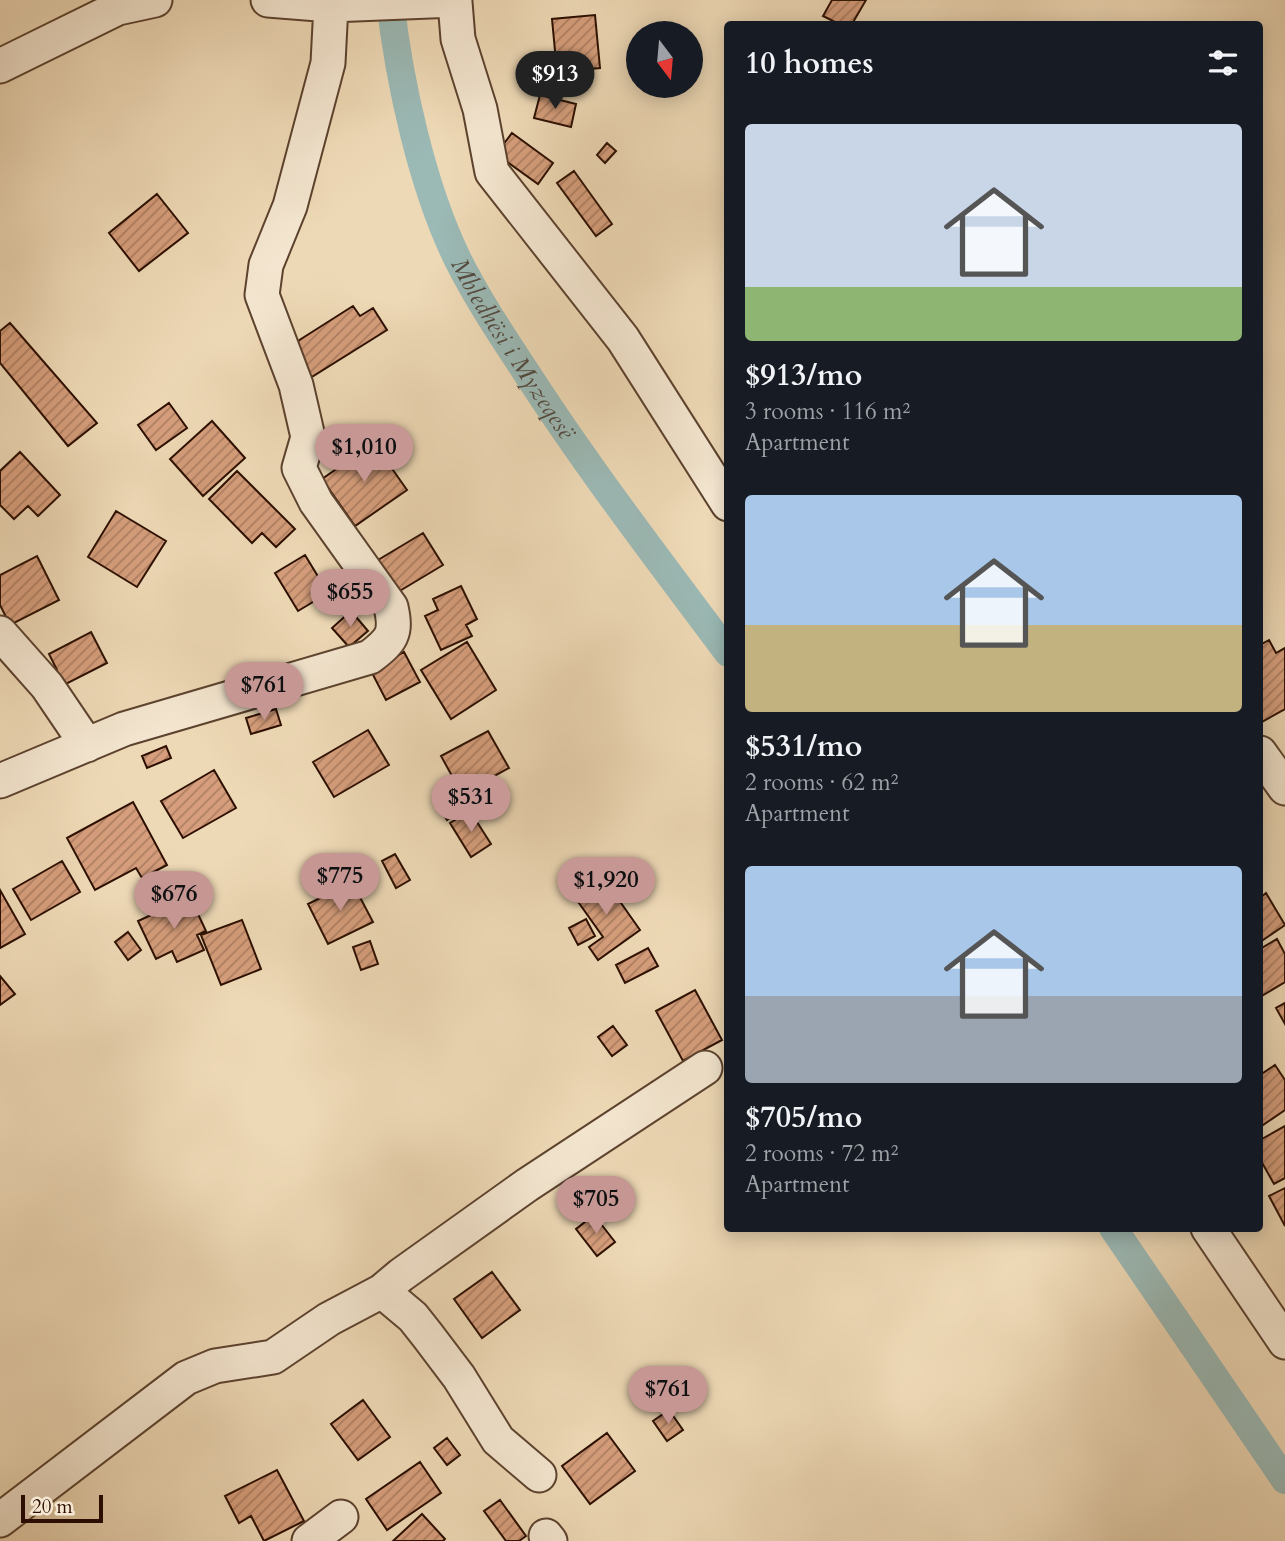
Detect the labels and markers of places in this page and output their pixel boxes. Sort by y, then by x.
pin: $913 [514,52,596,111]
pin: $1,010 [307,424,421,484]
pin: $655 [309,570,391,629]
pin: $761 [223,662,305,722]
pin: $531 [430,774,512,834]
pin: $775 [299,853,381,913]
pin: $1,920 [549,858,663,917]
pin: $676 [133,872,215,931]
pin: $705 [555,1176,637,1236]
pin: $761 [627,1366,709,1426]

